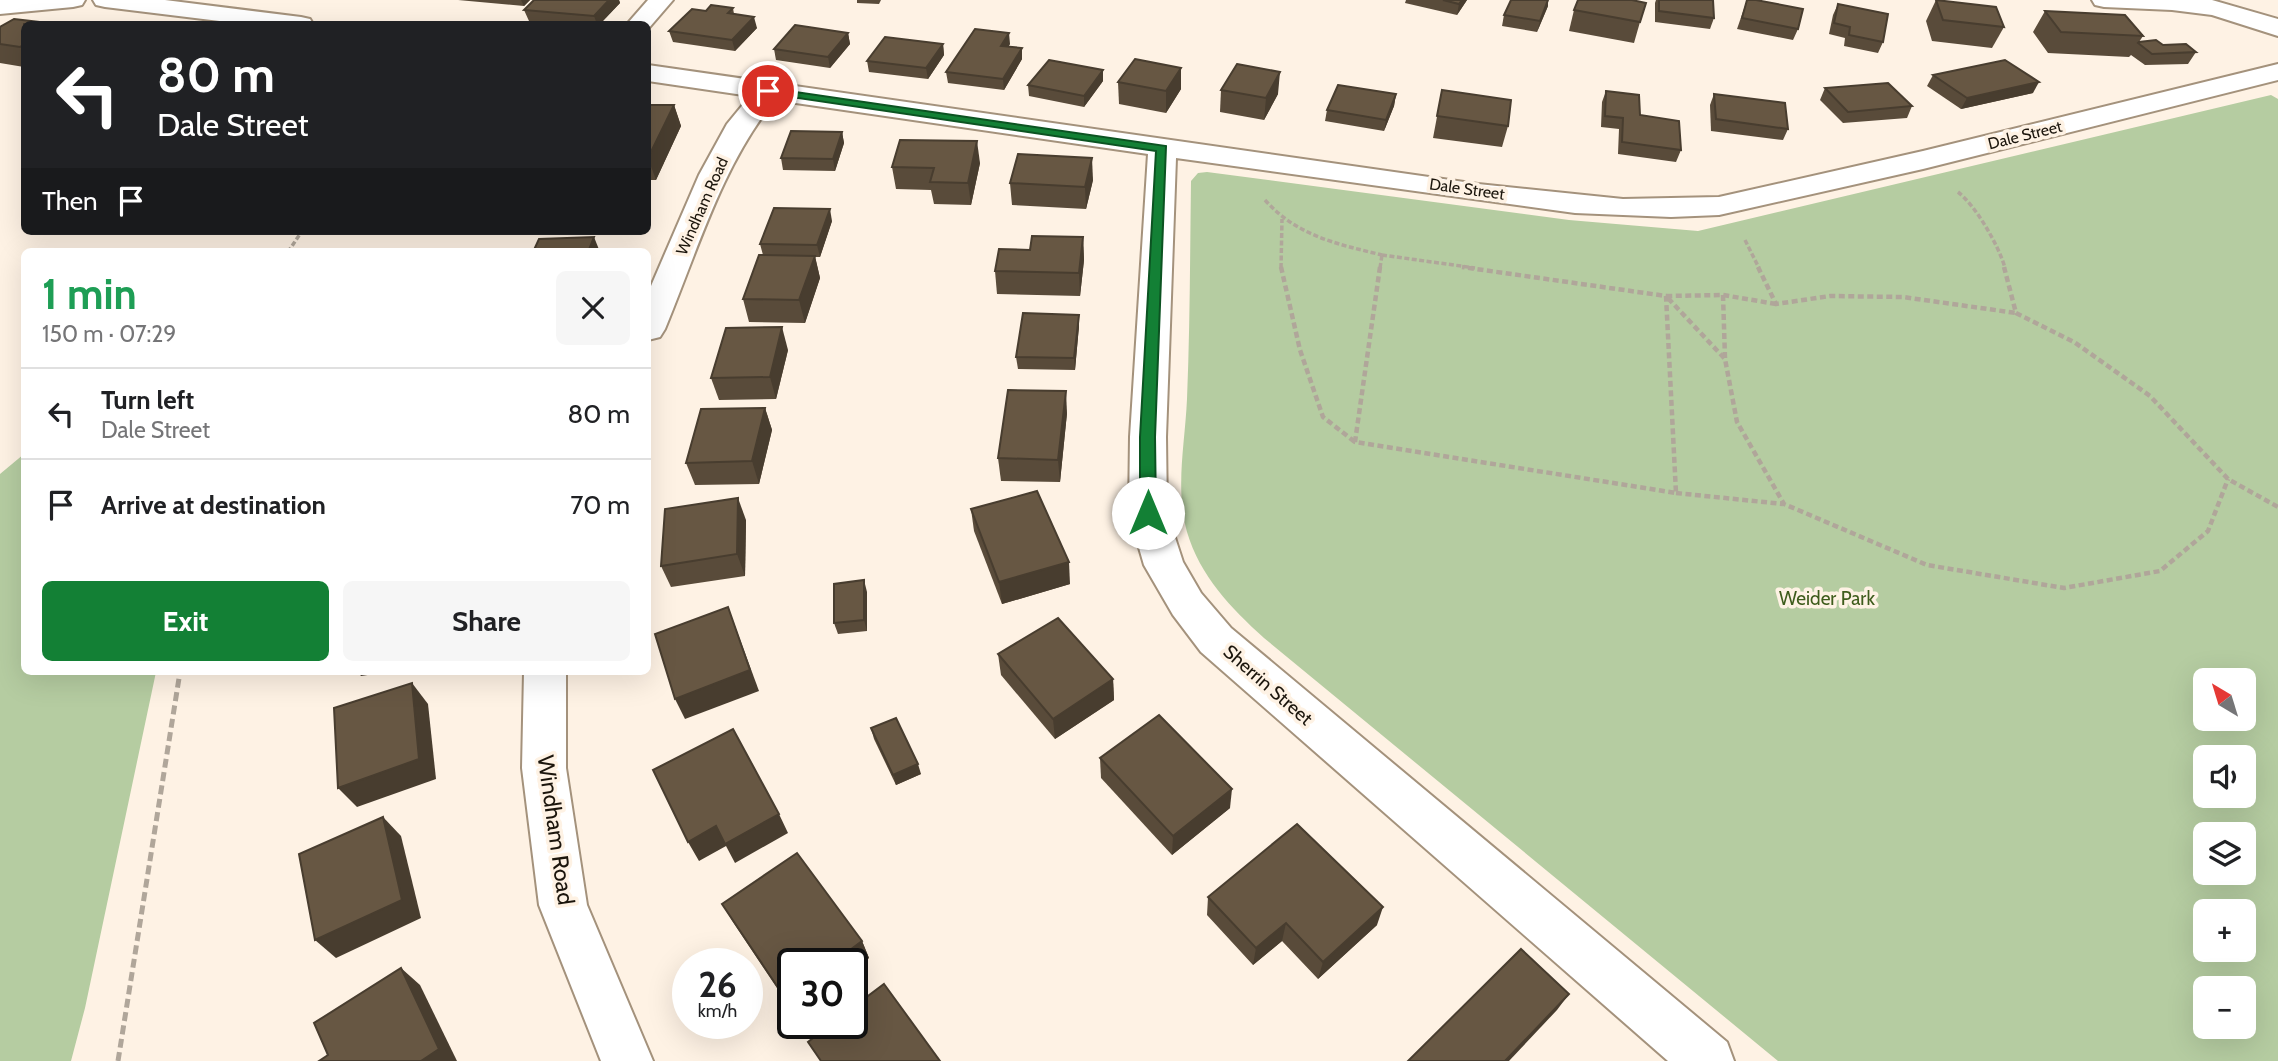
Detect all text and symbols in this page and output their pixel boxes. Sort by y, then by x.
text: 80 m [157,45,275,104]
icon: left [42,49,133,140]
pin [738,61,798,121]
icon: arrive [749,72,787,110]
text: Dale Street [157,105,309,144]
street label: Dale Street [1986,116,2065,153]
street label: Windham Road [672,154,732,258]
street label: Dale Street [1428,174,1506,204]
icon: arrive [112,182,150,220]
text: Then [42,185,98,217]
text: 1 min [42,268,137,320]
button: close [556,271,630,345]
text: 150 m · 07:29 [42,320,176,348]
text: Turn left [101,384,194,416]
icon: left [42,395,80,433]
text: 80 m [567,398,630,430]
text: Dale Street [101,416,210,444]
position arrow [1111,476,1185,550]
icon: arrive [42,486,80,524]
text: Arrive at destination [101,489,326,521]
text: 70 m [570,489,630,521]
button: Exit [42,581,329,661]
button: Share [343,581,630,661]
park label: Weider Park [1779,587,1875,610]
street label: Sherrin Street [1219,640,1318,730]
north arrow [2193,668,2256,732]
map controls [2193,668,2256,1039]
button: sound [2193,745,2256,808]
street label: Windham Road [532,753,580,907]
button: layers [2193,822,2256,885]
button: + [2193,899,2256,962]
speed limit sign: 30 [777,948,868,1039]
text: 26 [698,963,737,1006]
button: − [2193,976,2256,1039]
text: km/h [698,1000,737,1022]

